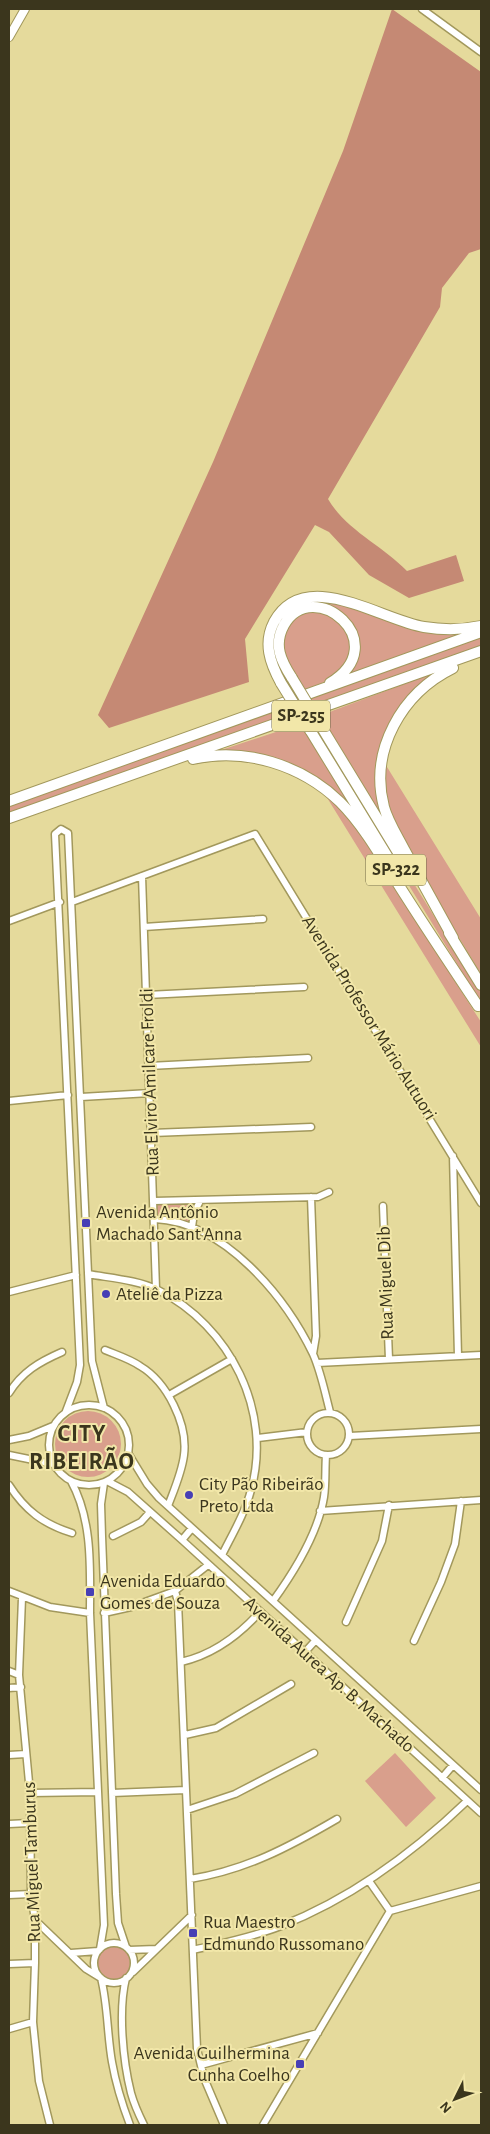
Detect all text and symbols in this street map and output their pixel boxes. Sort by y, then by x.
road number: SP-255 [272,700,330,731]
road number: SP-322 [366,854,426,886]
street label: Avenida Professor Mário Autuori [298,912,440,1124]
street label: Rua Elviro Amilcare Froldi [137,988,163,1176]
place label: Avenida Antônio Machado Sant'Anna [96,1203,242,1244]
marker: Avenida Antônio Machado Sant'Anna [80,1217,92,1229]
street label: Rua Miguel Dib [375,1226,397,1340]
place label: Ateliê da Pizza [116,1285,223,1304]
marker: Ateliê da Pizza [100,1288,112,1300]
district label: CITY RIBEIRÃO [29,1422,135,1474]
place label: City Pão Ribeirão Preto Ltda [199,1475,324,1516]
marker: City Pão Ribeirão Preto Ltda [183,1489,195,1501]
place label: Avenida Eduardo Gomes de Souza [100,1572,225,1613]
marker: Avenida Eduardo Gomes de Souza [84,1586,96,1598]
street label: Avenida Aurea Ap. B. Machado [240,1593,418,1757]
street label: Rua Miguel Tamburus [20,1781,44,1943]
place label: Rua Maestro Edmundo Russomano [203,1913,364,1954]
marker: Rua Maestro Edmundo Russomano [187,1927,199,1939]
place label: Avenida Guilhermina Cunha Coelho [134,2044,290,2085]
marker: Avenida Guilhermina Cunha Coelho [294,2058,306,2070]
north arrow [430,2074,480,2124]
text: N [438,2099,455,2115]

